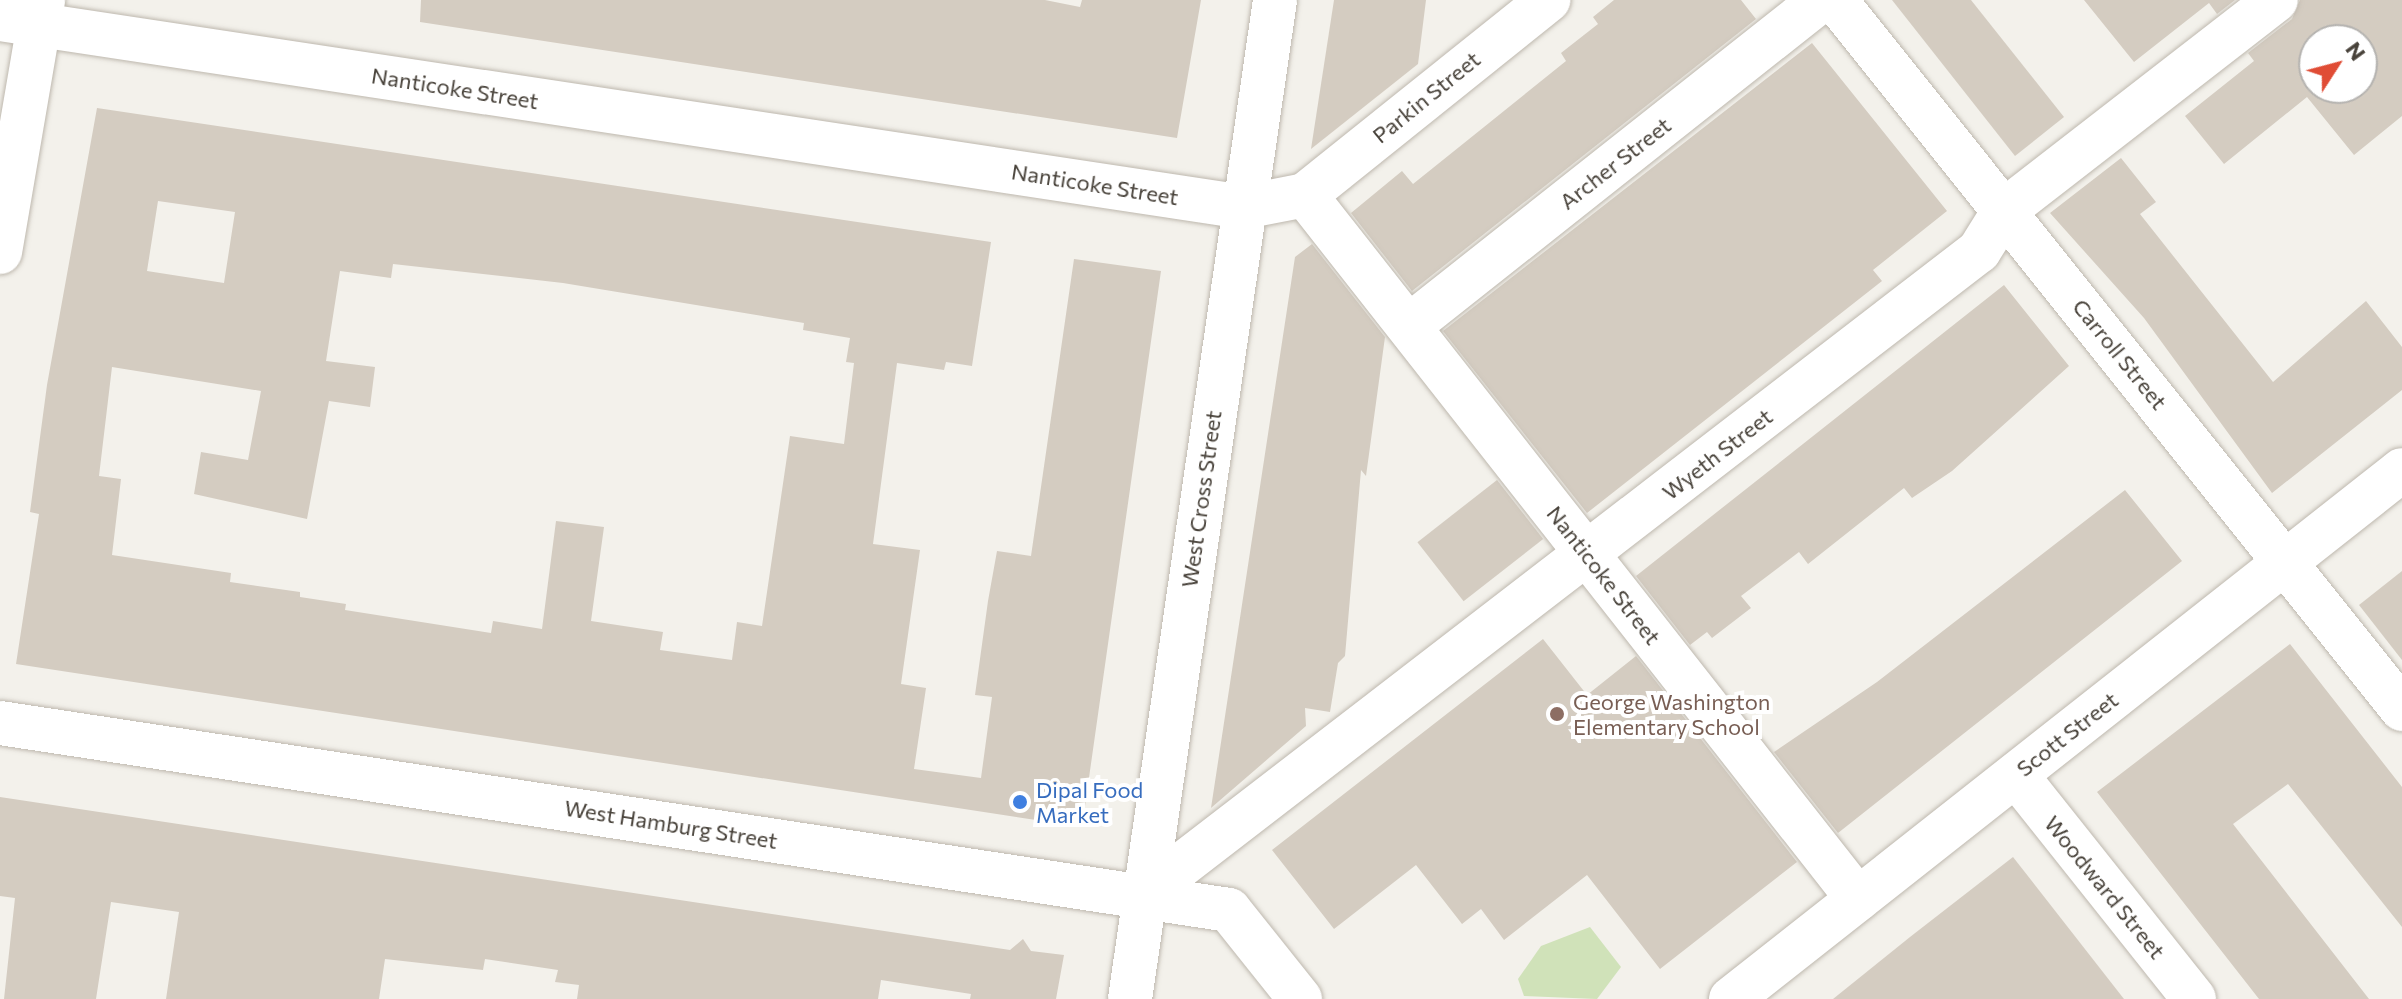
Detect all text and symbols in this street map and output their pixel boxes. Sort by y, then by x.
north arrow [2298,24,2378,104]
text: N [2340,36,2372,65]
street label: Parkin Street [1367,46,1485,148]
street label: Nanticoke Street [370,62,540,114]
street label: Archer Street [1554,111,1676,215]
street label: Nanticoke Street [1010,158,1180,210]
street label: Carroll Street [2067,293,2173,415]
street label: Wyeth Street [1657,403,1777,505]
street label: West Cross Street [1176,409,1226,589]
street label: Nanticoke Street [1542,500,1666,650]
street label: Scott Street [2011,686,2123,782]
place label: George Washington Elementary School [1573,688,1770,740]
marker: George Washington Elementary School [1548,705,1566,723]
place label: Dipal Food Market [1036,776,1143,828]
marker: Dipal Food Market [1011,793,1029,811]
street label: West Hamburg Street [563,794,779,854]
street label: Woodward Street [2039,810,2171,964]

